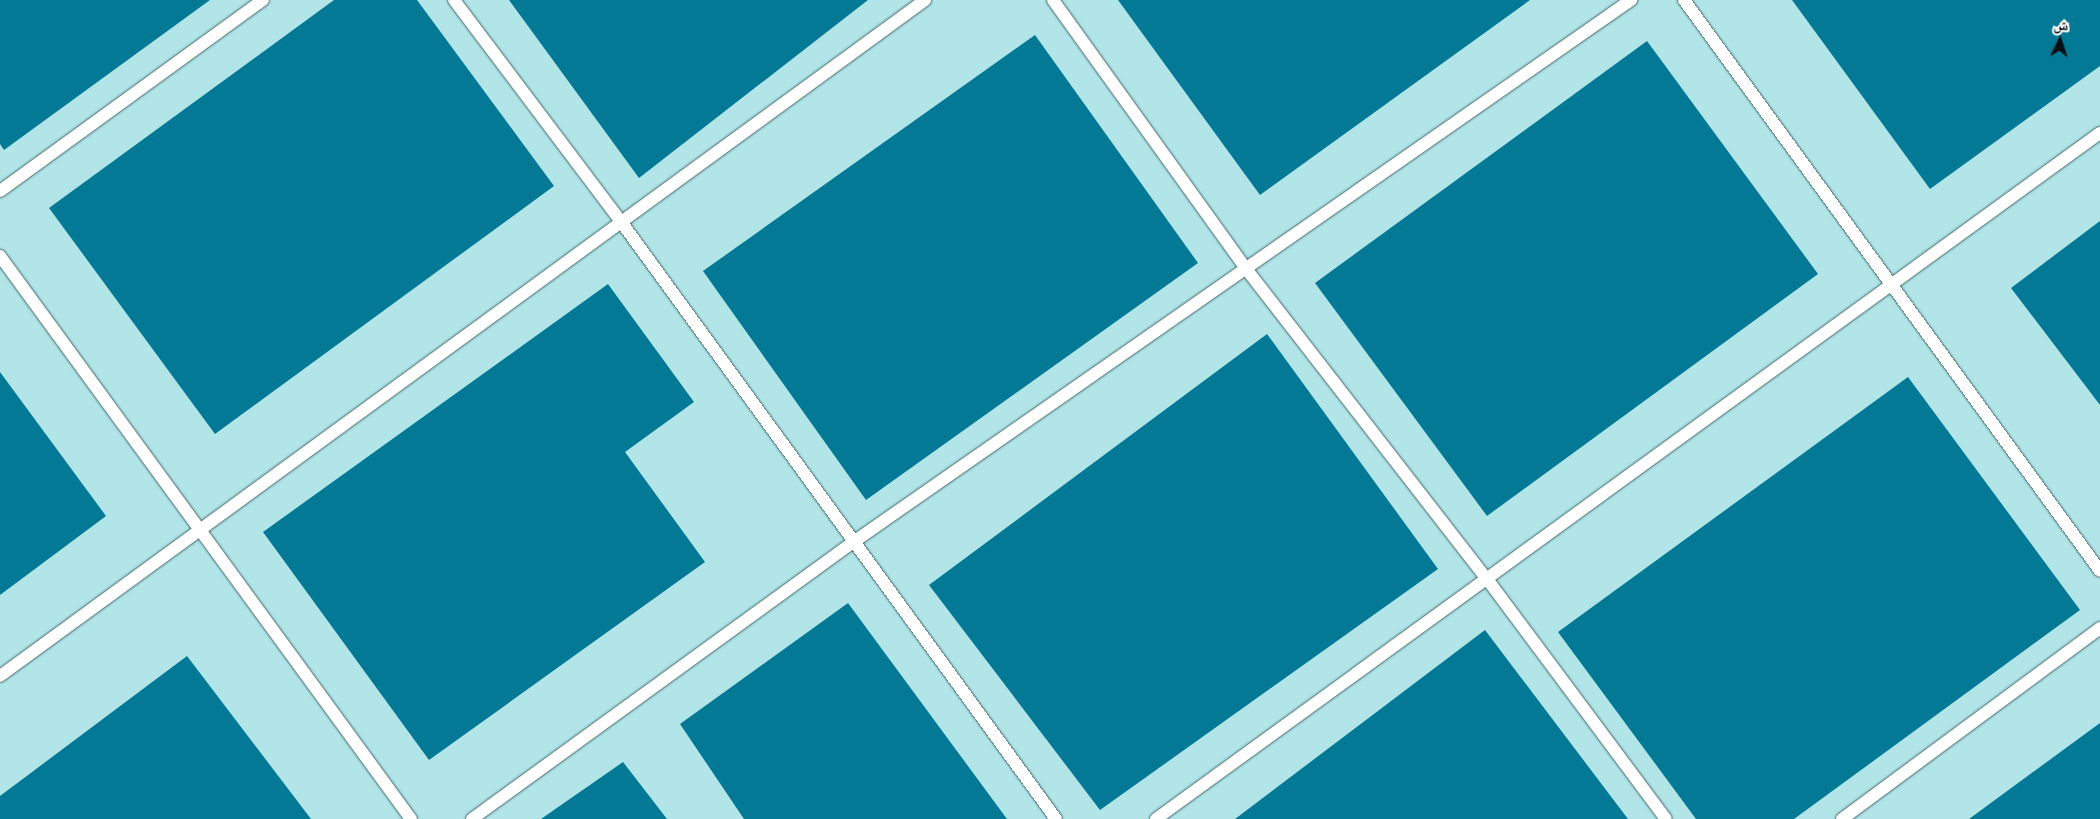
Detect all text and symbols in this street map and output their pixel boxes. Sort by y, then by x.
north arrow [2035,15,2085,65]
text: ش [2053,15,2069,36]

